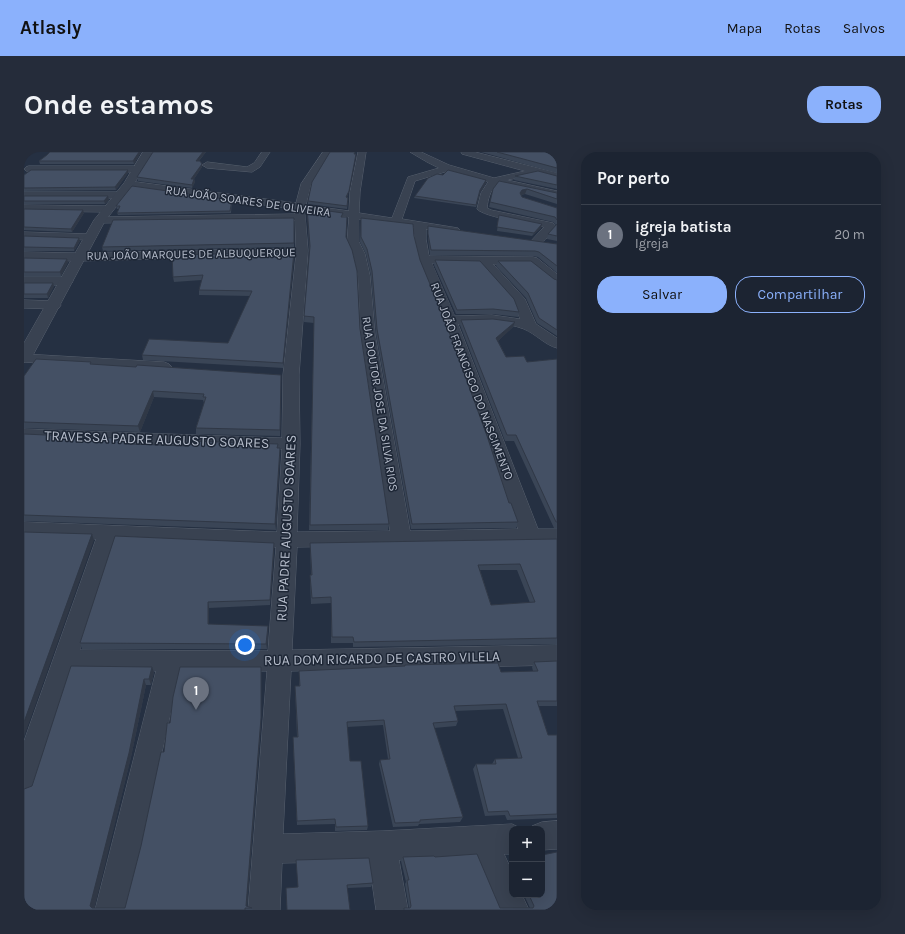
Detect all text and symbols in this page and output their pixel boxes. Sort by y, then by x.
text: Atlasly [20,17,82,39]
text: Mapa [727,20,762,37]
text: Rotas [784,20,821,37]
text: Salvos [843,20,885,37]
button: Rotas [807,86,881,123]
text: Onde estamos [24,88,214,121]
text: Por perto [597,168,670,188]
street label: RUA JOÃO SOARES DE OLIVEIRA [165,182,331,220]
text: igreja batista [635,218,732,236]
text: 1 [608,227,612,242]
text: 20 m [835,227,865,242]
text: Igreja [635,236,669,251]
street label: RUA JOÃO MARQUES DE ALBUQUERQUE [86,245,296,263]
button: Salvar [597,276,727,313]
button: Compartilhar [735,276,865,313]
street label: RUA JOÃO FRANCISCO DO NASCIMENTO [428,280,516,482]
street label: RUA DOUTOR JOSE DA SILVA RIOS [359,315,401,493]
street label: TRAVESSA PADRE AUGUSTO SOARES [44,427,270,452]
street label: RUA PADRE AUGUSTO SOARES [273,434,300,622]
your location [235,635,255,655]
street label: RUA DOM RICARDO DE CASTRO VILELA [264,648,500,669]
pin: 1 [183,677,209,710]
map controls [509,826,545,898]
button: + [509,826,545,862]
button: − [509,862,545,898]

